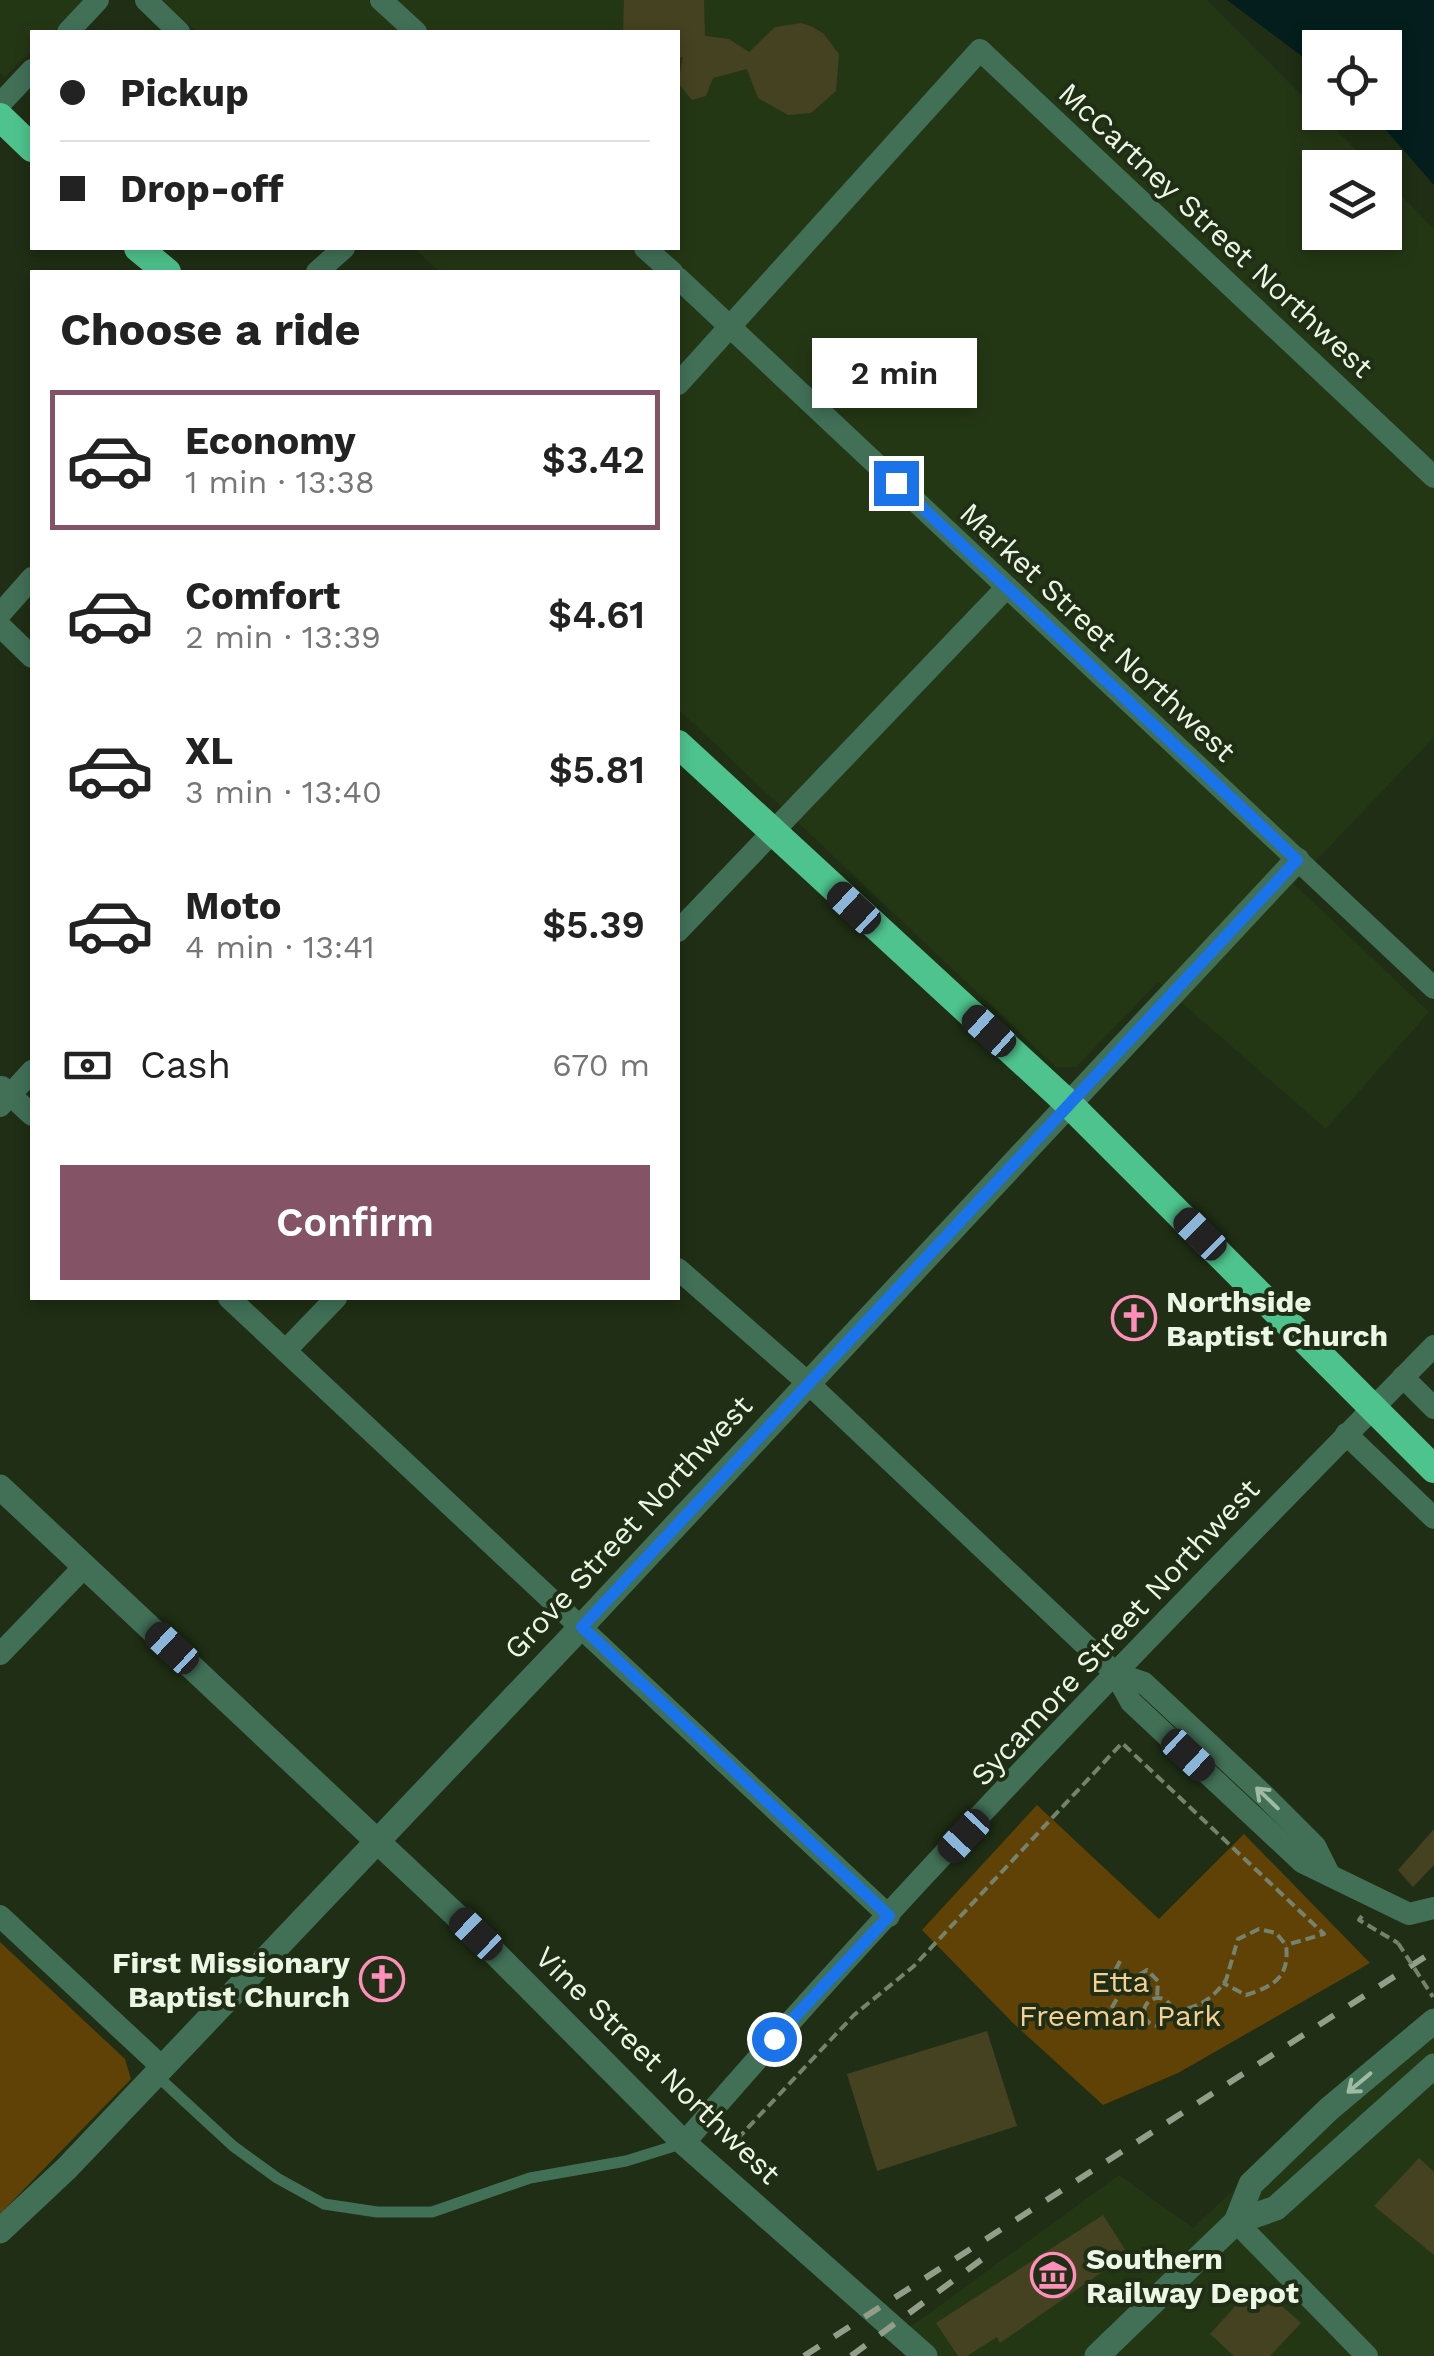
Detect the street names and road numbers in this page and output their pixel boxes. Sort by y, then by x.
street label: McCartney Street Northwest [1052,75,1381,385]
street label: Market Street Northwest [953,495,1243,769]
street label: Grove Street Northwest [497,1388,760,1666]
street label: Sycamore Street Northwest [964,1471,1267,1793]
street label: Vine Street Northwest [528,1939,788,2191]

